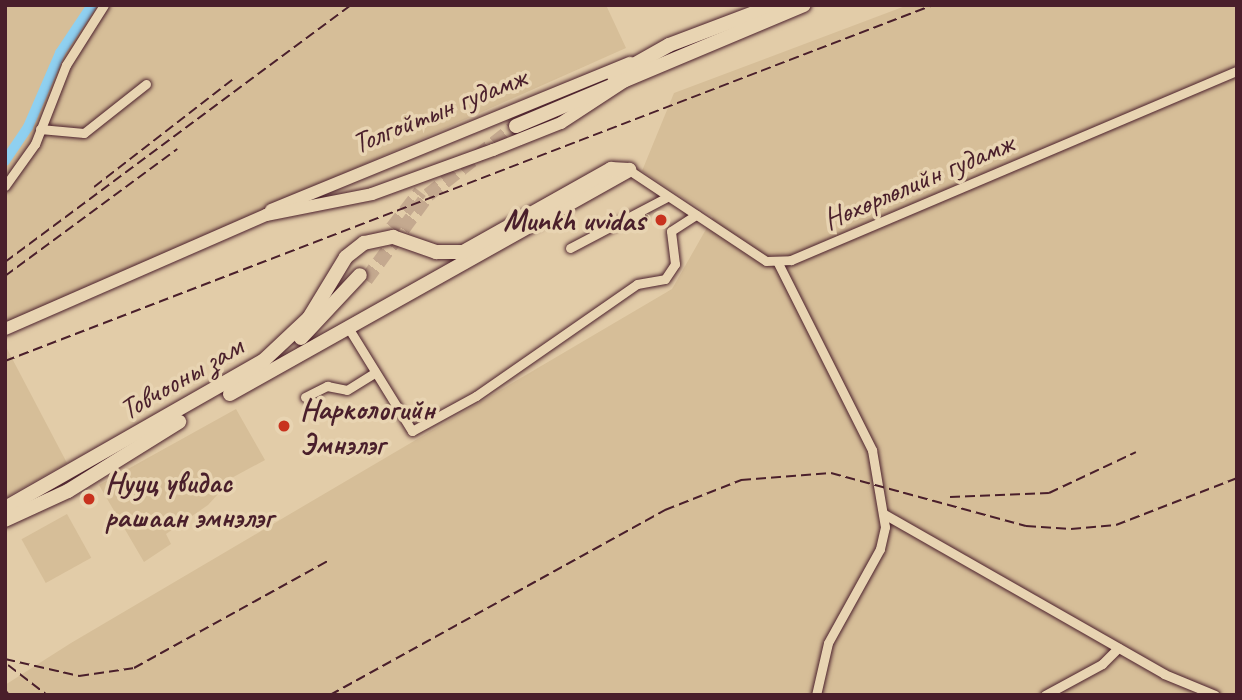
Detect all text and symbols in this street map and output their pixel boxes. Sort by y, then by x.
street label: Толгойтын гудамж [346,59,532,161]
street label: Нөхөрлөлийн гудамж [817,125,1019,237]
place label: Munkh uvidas [504,202,645,238]
marker: Munkh uvidas [651,210,671,230]
street label: Товчооны зам [113,328,249,428]
place label: Наркологийн Эмнэлэг [300,391,435,462]
marker: Наркологийн Эмнэлэг [274,416,294,436]
place label: Нууц увидас рашаан эмнэлэг [105,464,273,534]
marker: Нууц увидас рашаан эмнэлэг [79,489,99,509]

